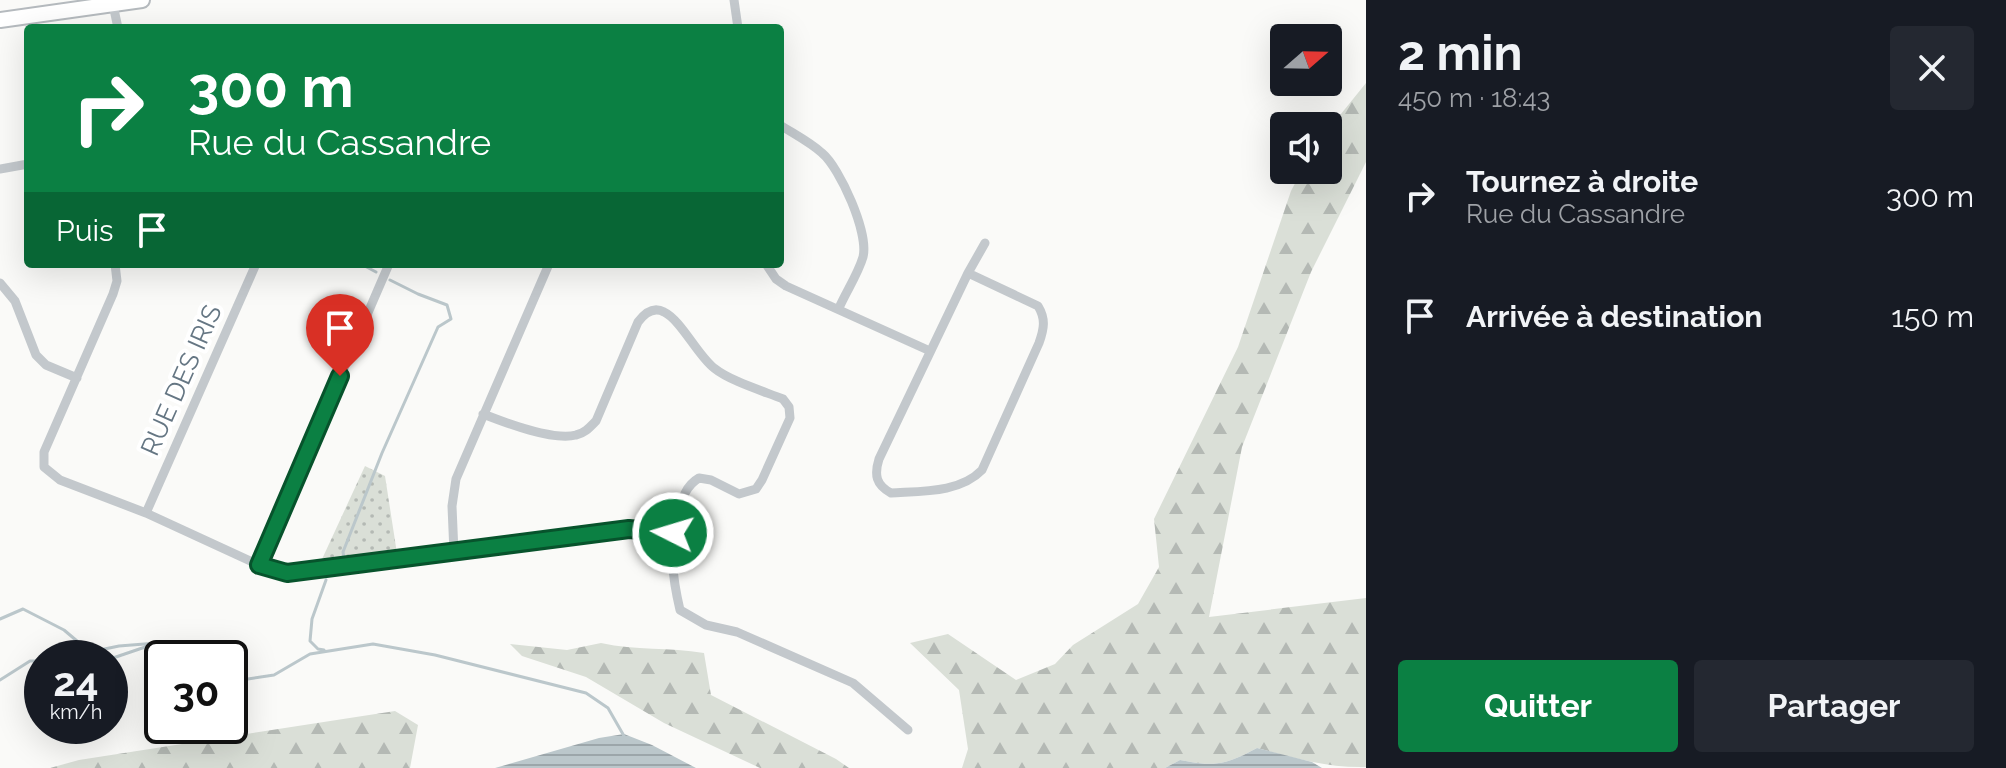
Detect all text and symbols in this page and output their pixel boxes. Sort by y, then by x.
north arrow [1270,24,1342,96]
map controls [1270,24,1342,184]
text: 2 min [1398,25,1523,81]
button: close [1890,26,1974,110]
text: 300 m [188,54,354,120]
icon: right [56,56,160,160]
text: 450 m · 18:43 [1398,83,1551,113]
button: sound [1270,112,1342,184]
text: Rue du Cassandre [188,121,491,163]
text: Tournez à droite [1466,164,1698,199]
icon: right [1398,174,1442,218]
text: 300 m [1886,179,1974,214]
text: Rue du Cassandre [1466,199,1685,229]
icon: arrive [130,208,174,252]
text: Puis [56,213,114,248]
pin [306,294,374,376]
icon: arrive [1398,294,1442,338]
text: Arrivée à destination [1466,299,1762,334]
text: 150 m [1891,299,1974,334]
street label: RUE DES IRIS [134,300,228,460]
icon: arrive [318,306,362,350]
position arrow [631,491,715,575]
speed limit sign: 30 [144,640,248,744]
text: 24 [53,658,99,705]
button: Quitter [1398,660,1678,752]
button: Partager [1694,660,1974,752]
text: km/h [50,700,102,724]

